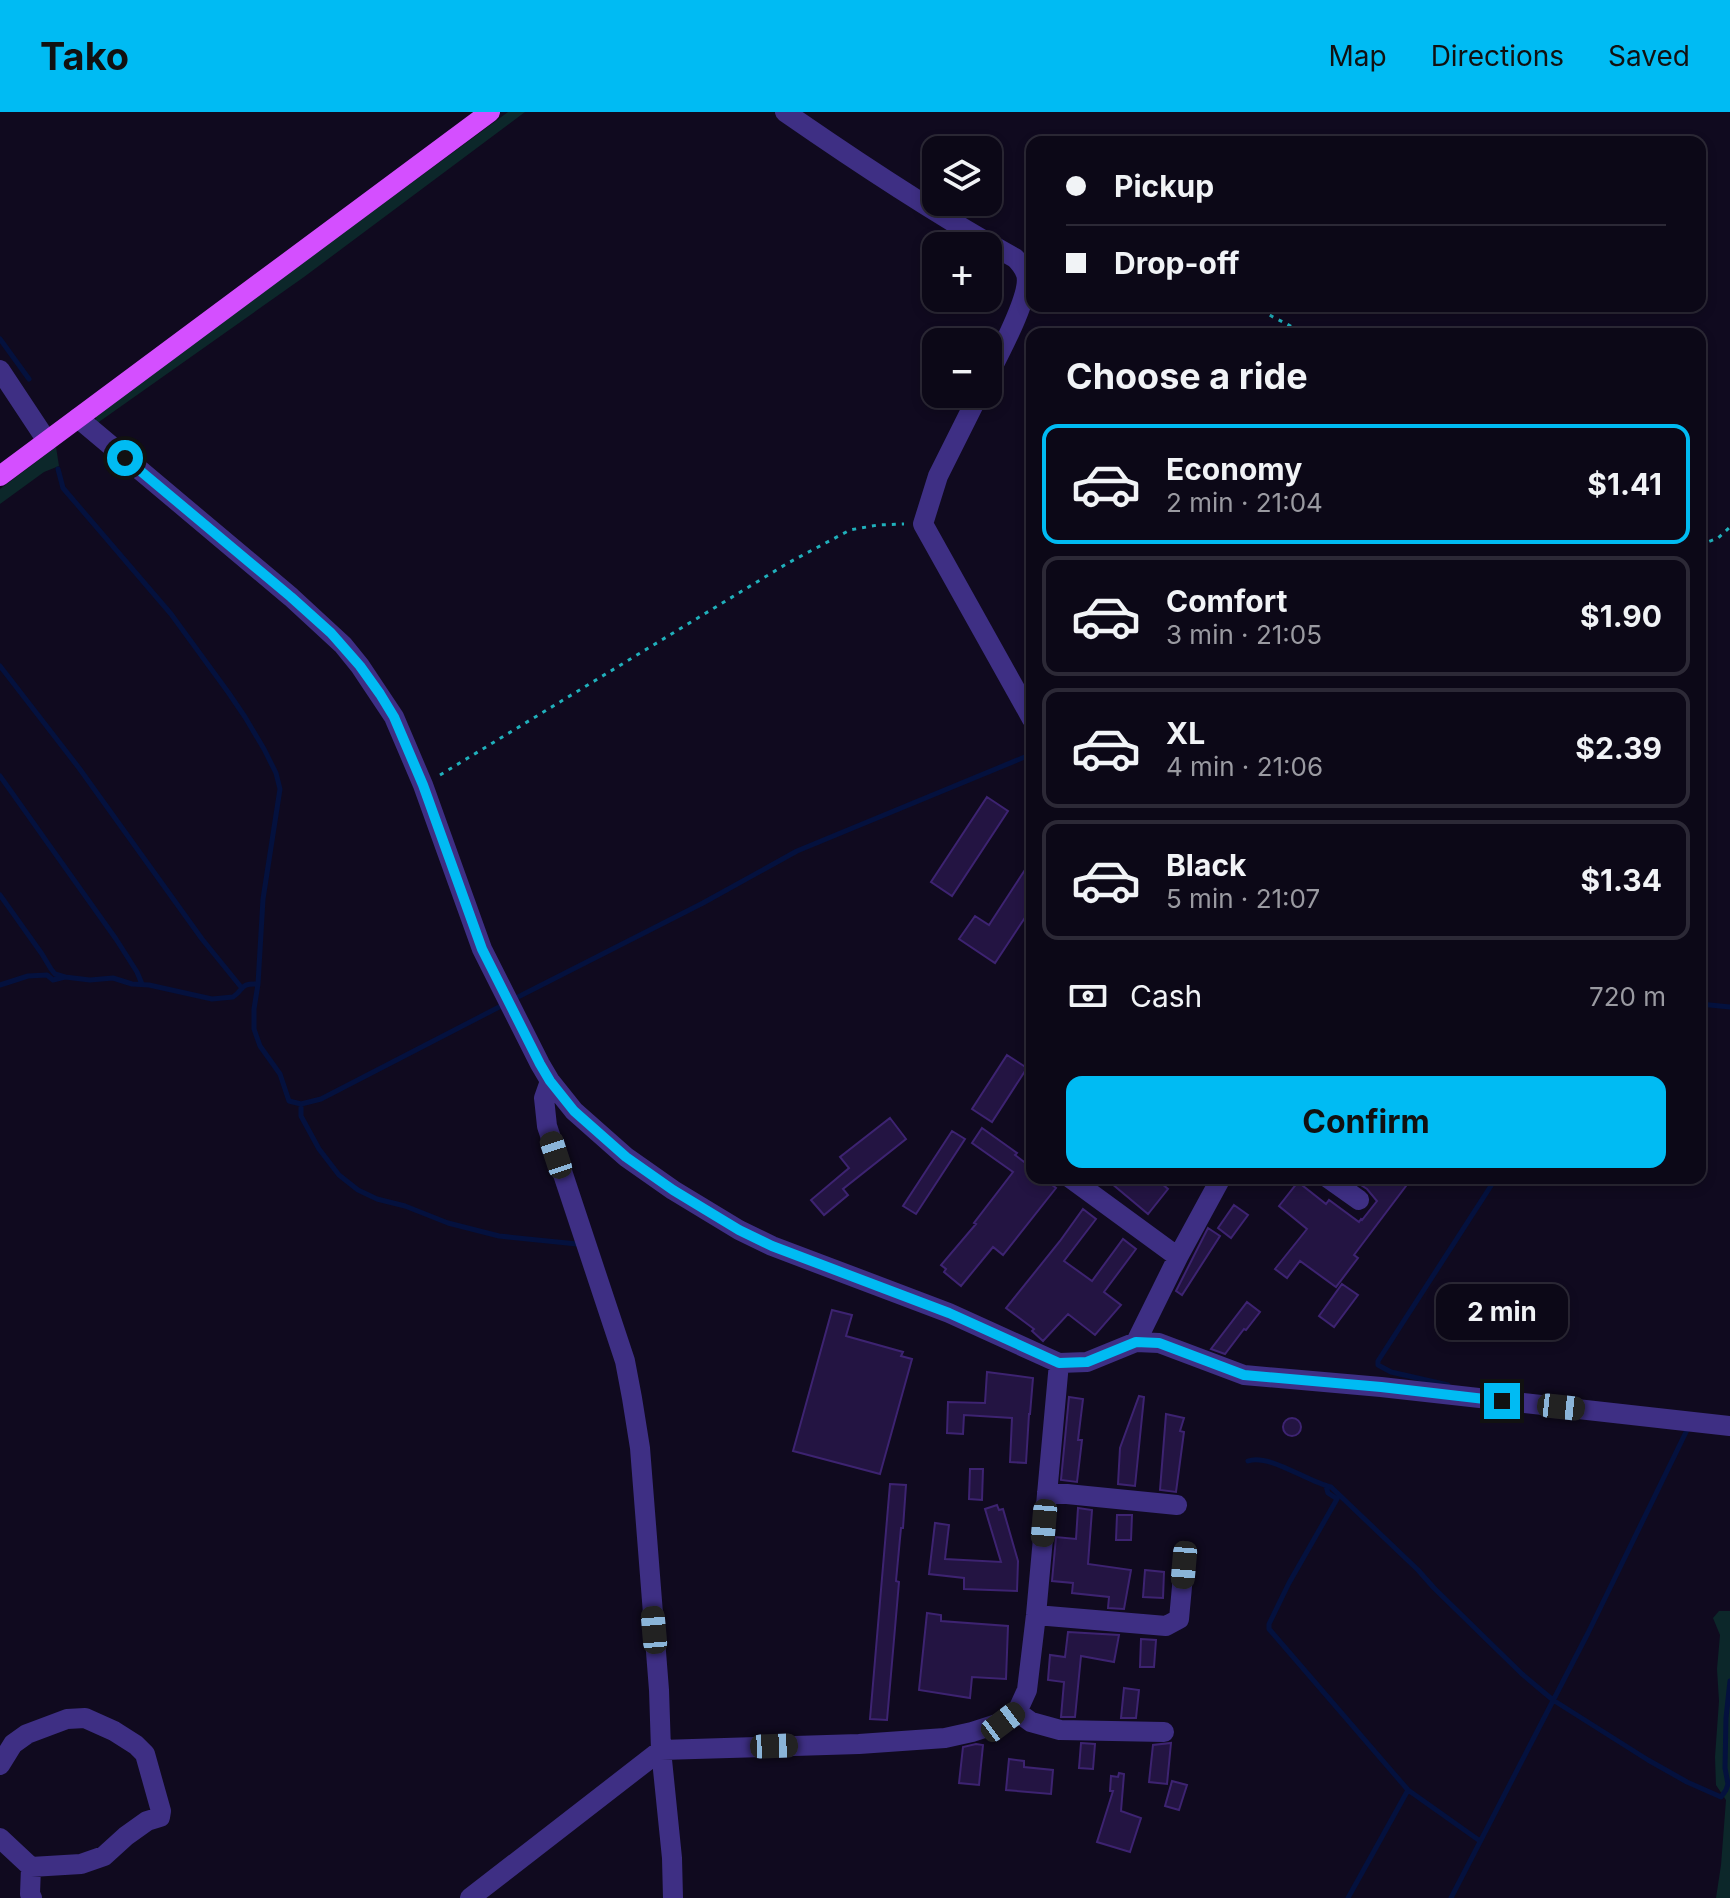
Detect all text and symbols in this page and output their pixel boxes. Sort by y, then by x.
text: Tako [40,33,129,79]
text: Map [1328,39,1387,73]
text: Directions [1431,39,1564,73]
text: Saved [1608,39,1690,73]
map controls [922,136,1002,408]
button: layers [922,136,1002,216]
text: Pickup [1114,168,1214,204]
button: + [922,232,1002,312]
text: Drop-off [1114,245,1240,281]
button: − [922,328,1002,408]
text: Choose a ride [1066,354,1308,398]
route start [107,440,143,476]
icon: car [1070,448,1142,520]
text: Economy [1166,451,1302,487]
text: $1.41 [1587,466,1662,502]
text: 2 min · 21:04 [1166,487,1323,518]
icon: car [1070,580,1142,652]
text: Comfort [1166,583,1287,619]
text: $1.90 [1580,598,1662,634]
text: 3 min · 21:05 [1166,619,1322,650]
icon: car [1070,712,1142,784]
text: XL [1166,715,1205,751]
text: $2.39 [1575,730,1662,766]
text: 4 min · 21:06 [1166,751,1323,782]
icon: car [1070,844,1142,916]
text: Black [1166,847,1246,883]
text: $1.34 [1580,862,1662,898]
text: 5 min · 21:07 [1166,883,1320,914]
icon: cash [1066,974,1110,1018]
text: Cash [1130,978,1202,1014]
text: 720 m [1589,981,1666,1012]
button: Confirm [1066,1076,1666,1168]
car [537,1128,575,1182]
callout: 2 min [1436,1285,1568,1341]
text: 2 min [1467,1296,1537,1327]
route end [1484,1383,1520,1419]
car [1536,1393,1586,1421]
car [1030,1498,1058,1548]
car [1170,1540,1198,1590]
car [640,1605,668,1655]
car [977,1698,1029,1746]
car [750,1733,798,1759]

